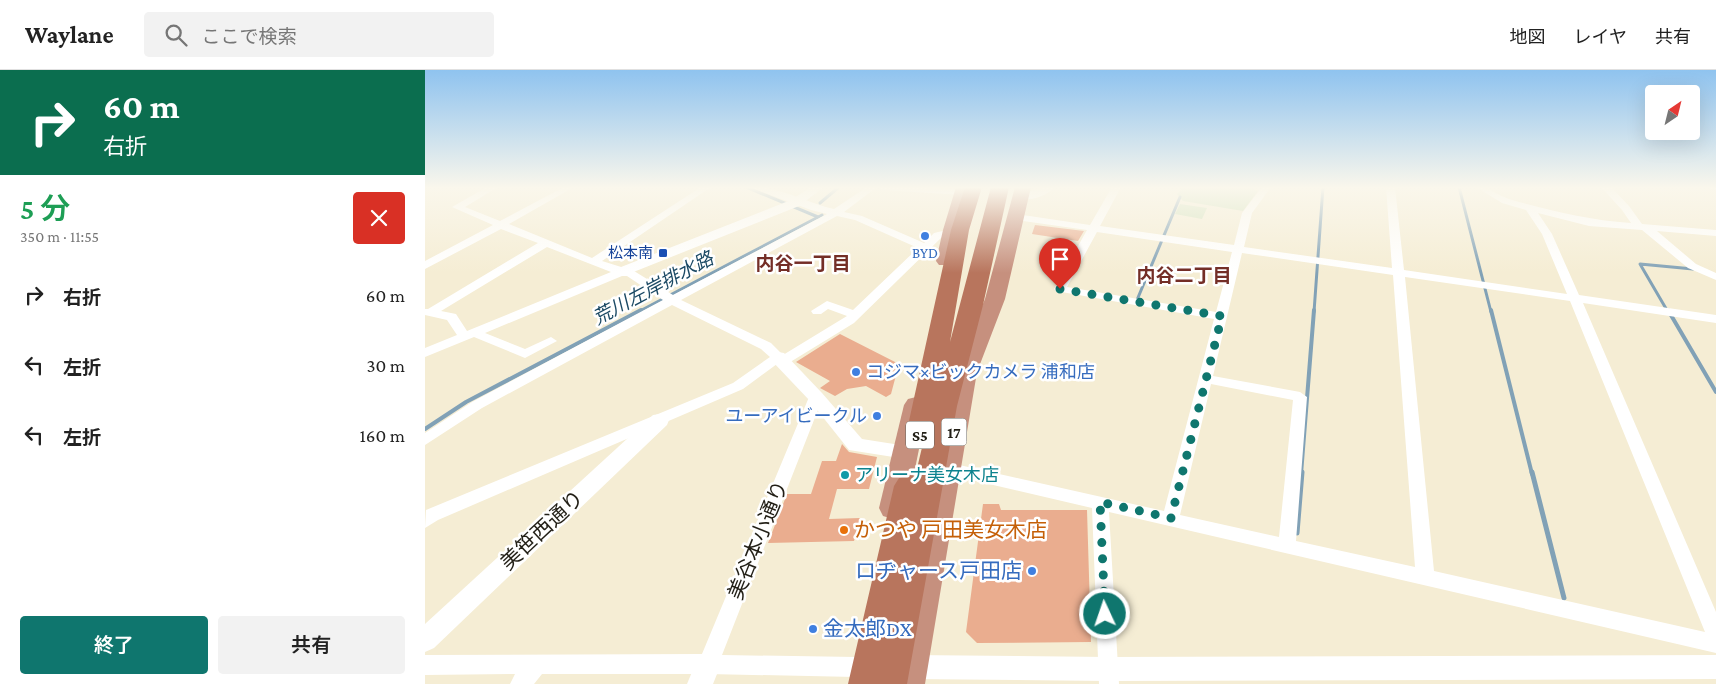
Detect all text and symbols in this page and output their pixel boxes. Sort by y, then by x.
search box [144,12,494,57]
text: Waylane [25,21,114,48]
icon: search [162,21,190,49]
text: ここで検索 [202,26,297,47]
text: 地図 [1510,27,1546,47]
text: レイヤ [1574,27,1627,47]
text: 共有 [1655,27,1691,47]
north arrow [1645,85,1700,140]
map controls [1645,85,1700,140]
text: 60 m [103,87,180,126]
icon: right [20,90,85,155]
text: 右折 [103,134,147,159]
text: 5 分 [20,192,70,225]
button: close [353,192,405,244]
text: 350 m · 11:55 [20,228,99,245]
marker: BYD [919,230,931,242]
pin [1039,238,1081,289]
place label: 松本南 [608,245,653,261]
place label: BYD [912,245,938,261]
icon: arrive [1046,245,1074,273]
water label: 荒川左岸排水路 [589,247,718,328]
marker: 松本南 [657,247,669,259]
district label: 内谷一丁目 [755,253,851,274]
district label: 内谷二丁目 [1136,265,1232,286]
icon: right [20,281,48,309]
text: 60 m [366,285,405,306]
text: 右折 [63,287,101,308]
icon: left [20,351,48,379]
text: 30 m [366,355,405,376]
text: 左折 [63,357,101,378]
place label: コジマ×ビックカメラ 浦和店 [866,362,1095,382]
marker: コジマ×ビックカメラ 浦和店 [850,366,862,378]
place label: ユーアイビークル [725,406,867,426]
marker: ユーアイビークル [871,410,883,422]
road number: 17 [941,418,967,446]
icon: left [20,421,48,449]
road number: S5 [906,422,934,448]
text: 160 m [359,425,405,446]
text: 左折 [63,427,101,448]
place label: アリーナ美女木店 [855,465,999,485]
marker: アリーナ美女木店 [839,469,851,481]
street label: 美谷本小通り [723,477,793,603]
street label: 美笹西通り [495,485,589,575]
place label: かつや 戸田美女木店 [854,518,1047,542]
marker: かつや 戸田美女木店 [838,524,850,536]
place label: ロヂャース戸田店 [855,559,1022,583]
marker: ロヂャース戸田店 [1026,565,1038,577]
position arrow [1078,587,1130,639]
button: 終了 [20,616,208,674]
button: 共有 [218,616,405,674]
place label: 金太郎DX [823,617,912,641]
marker: 金太郎DX [807,623,819,635]

